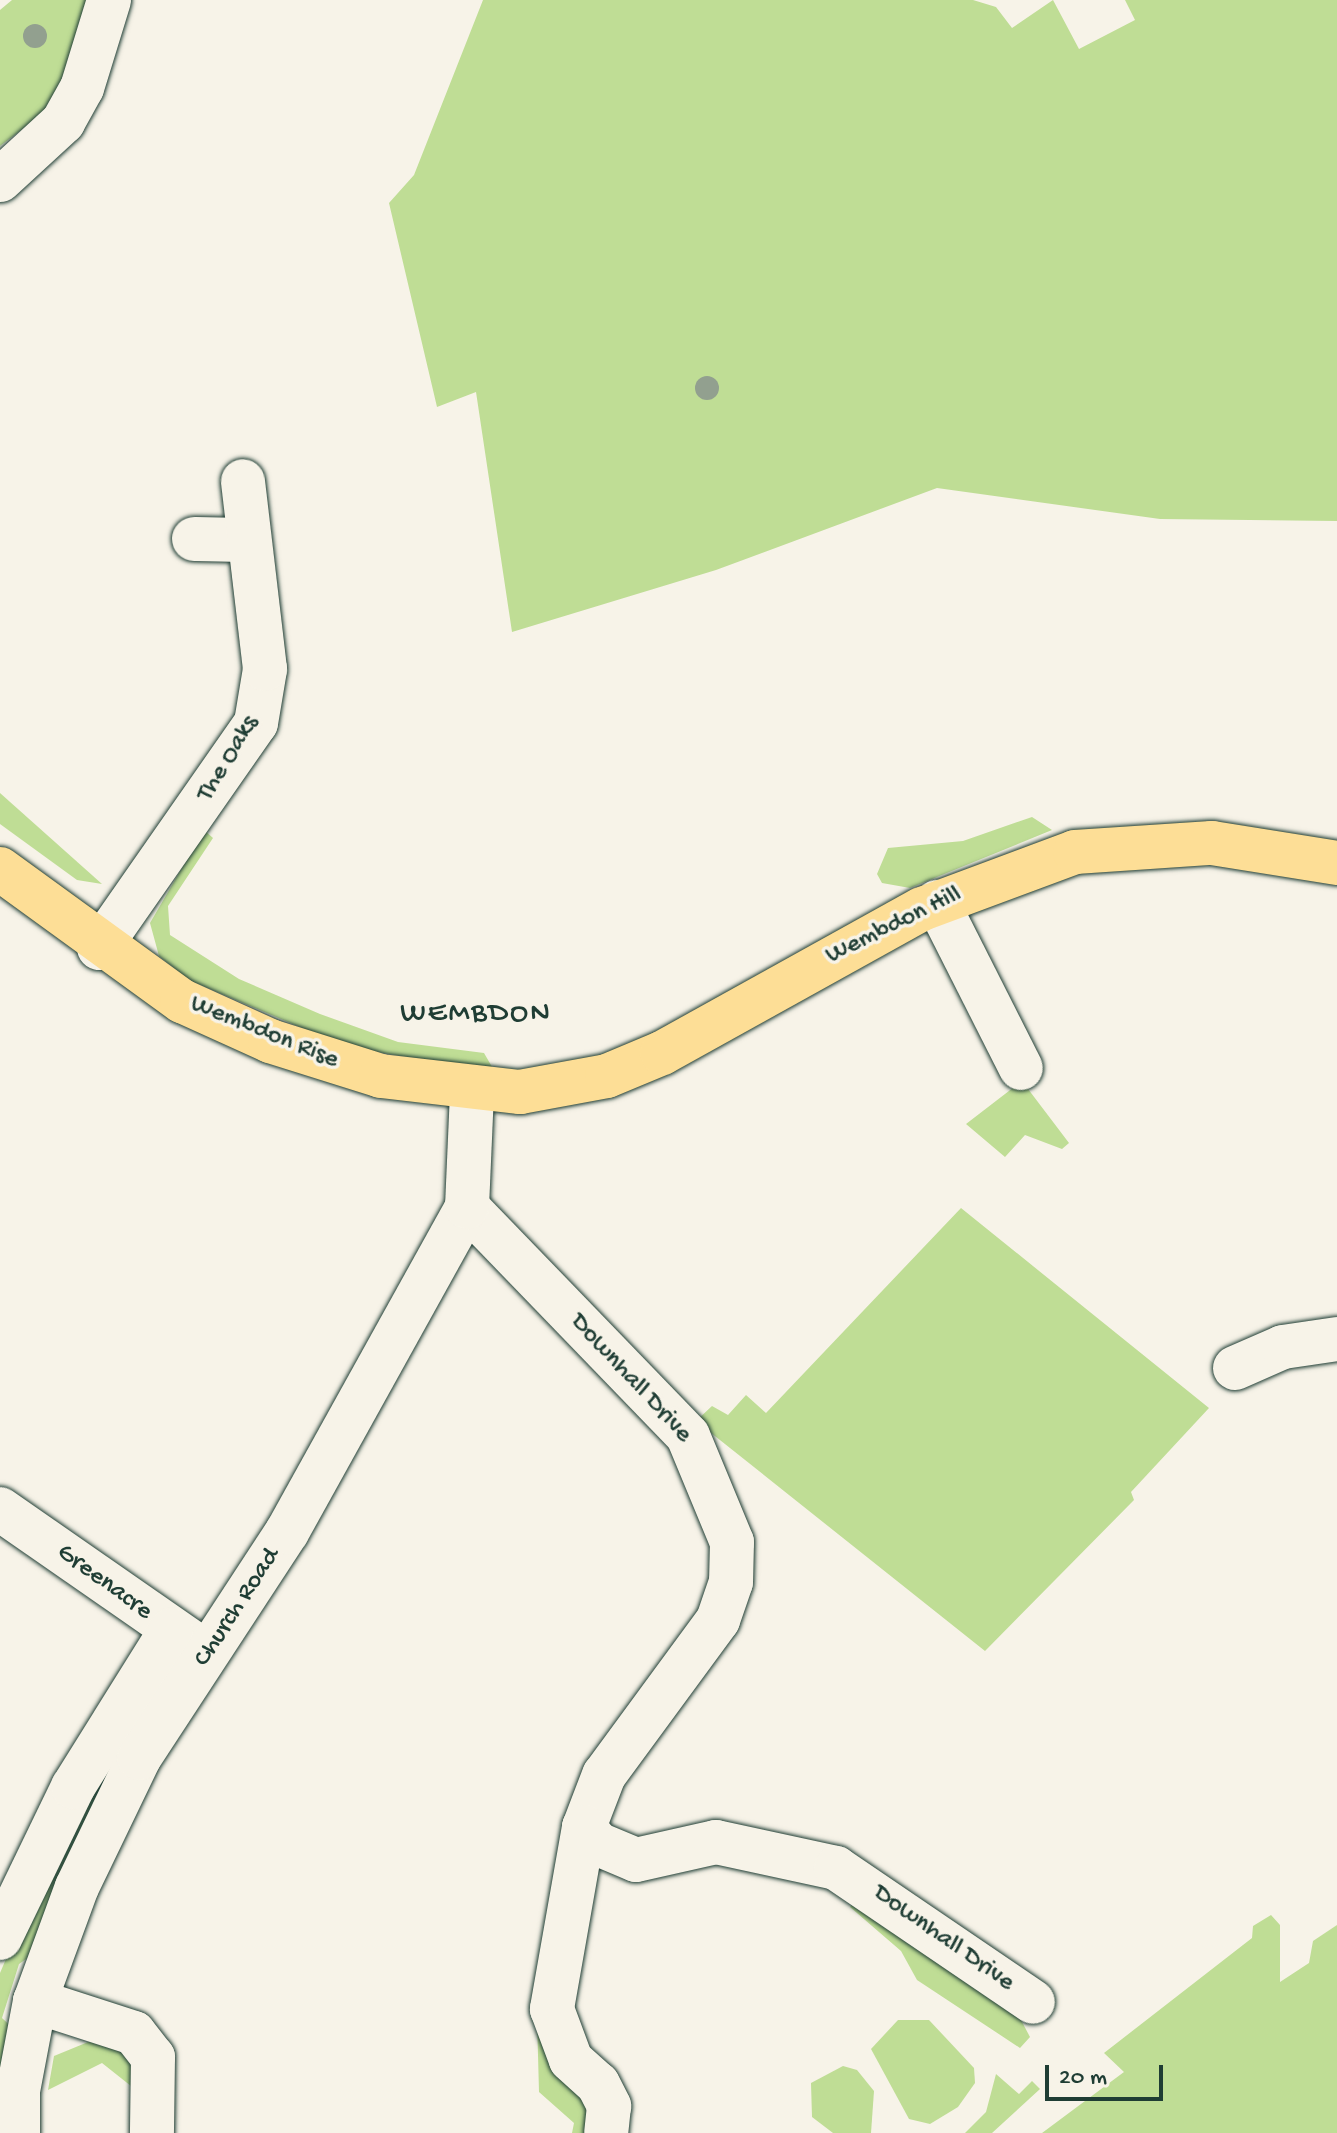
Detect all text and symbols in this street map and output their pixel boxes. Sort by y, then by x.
street label: The Oaks [191,710,267,808]
street label: Wembdon Hill [821,880,967,972]
street label: Wembdon Rise [185,989,343,1077]
district label: WEMBDON [400,997,552,1033]
street label: Downhall Drive [562,1308,698,1450]
street label: Greenacre [50,1538,158,1628]
street label: Church Road [188,1543,288,1673]
street label: Downhall Drive [866,1879,1020,1999]
scale bar [1049,2049,1167,2099]
text: 20 m [1059,2064,1107,2093]

